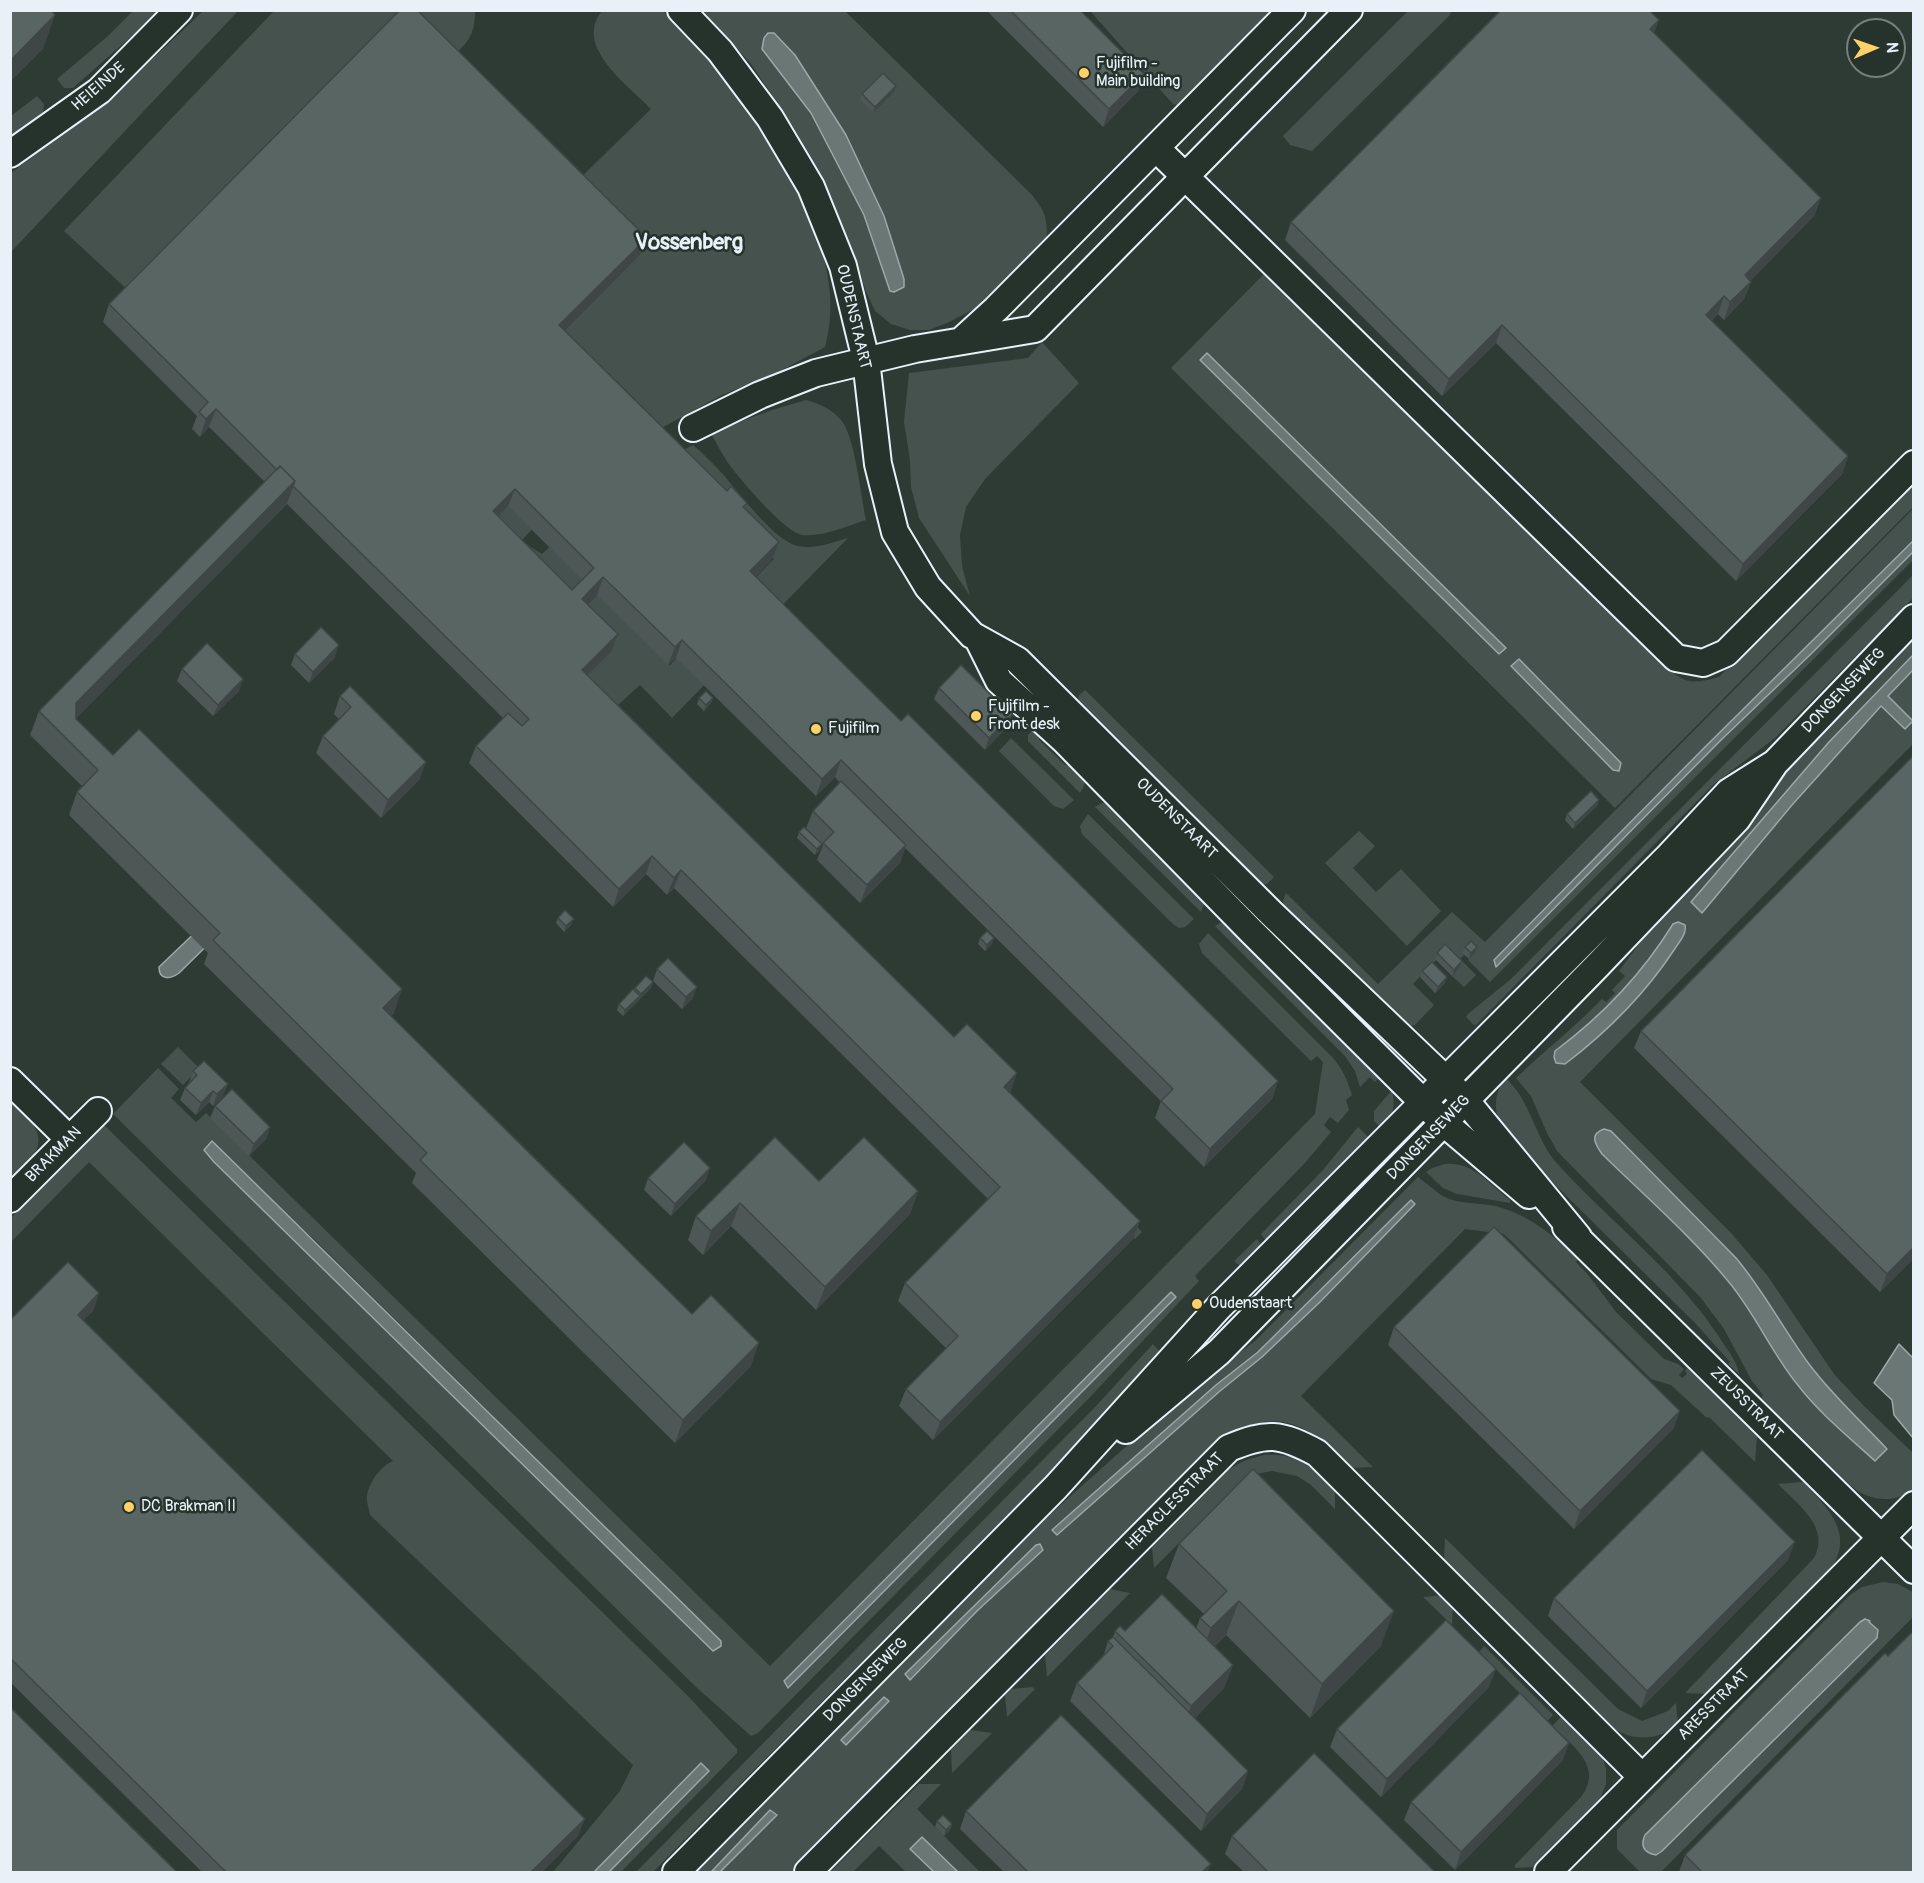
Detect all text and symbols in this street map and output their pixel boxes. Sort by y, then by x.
north arrow [1846,18,1906,78]
text: N [1882,42,1902,53]
place label: Fujifilm - Main building [1096,54,1180,92]
street label: HEIEINDE [68,58,130,116]
marker: Fujifilm - Main building [1077,66,1091,80]
district label: Vossenberg [635,230,743,256]
street label: OUDENSTAART [832,263,874,371]
street label: DONGENSEWEG [1798,644,1890,738]
place label: Fujifilm - Front desk [988,697,1060,735]
marker: Fujifilm - Front desk [969,709,983,723]
place label: Fujifilm [828,719,880,739]
marker: Fujifilm [809,722,823,736]
street label: OUDENSTAART [1131,774,1221,864]
street label: DONGENSEWEG [1383,1091,1475,1185]
street label: BRAKMAN [22,1123,86,1187]
place label: Oudenstaart [1209,1294,1292,1314]
marker: Oudenstaart [1190,1297,1204,1311]
street label: ZEUSSTRAAT [1706,1364,1786,1444]
street label: HERACLESSTRAAT [1122,1449,1228,1555]
place label: DC Brakman II [141,1497,236,1517]
marker: DC Brakman II [122,1500,136,1514]
street label: DONGENSEWEG [820,1634,912,1726]
street label: ARESSTRAAT [1674,1665,1754,1745]

